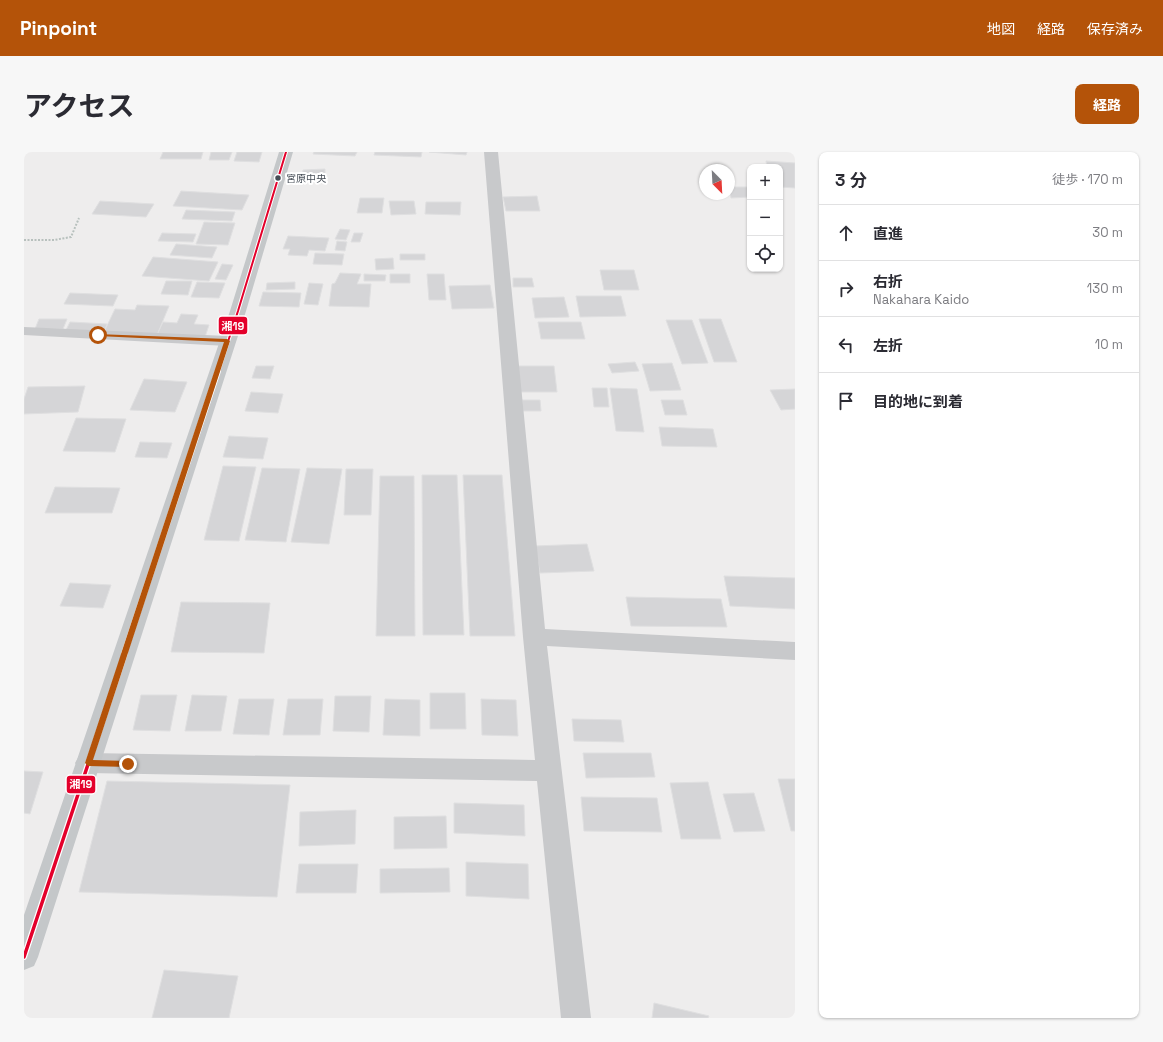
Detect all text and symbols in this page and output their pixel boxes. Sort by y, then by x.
text: Pinpoint [20,16,97,41]
text: 地図 [987,20,1015,38]
text: 経路 [1037,20,1065,38]
text: 保存済み [1087,20,1143,38]
button: 経路 [1075,84,1139,124]
text: アクセス [24,88,135,124]
north arrow [699,164,735,200]
map controls [747,164,783,272]
button: + [747,164,783,200]
text: 3 分 [835,169,867,191]
text: 徒歩 · 170 m [1052,171,1123,188]
place label: 宮原中央 [286,172,327,185]
marker: 宮原中央 [273,173,283,183]
button: − [747,200,783,236]
icon: ahead [835,222,857,244]
text: 直進 [873,224,903,243]
text: 30 m [1092,224,1123,241]
button: locate [747,236,783,272]
text: 右折 [873,272,903,291]
icon: right [835,278,857,300]
text: 130 m [1087,280,1123,297]
text: Nakahara Kaido [873,291,969,308]
line badge: 湘19 [218,316,248,335]
text: 湘19 [222,319,245,333]
route start [89,326,107,344]
icon: left [835,334,857,356]
text: 左折 [873,336,903,355]
text: 10 m [1095,336,1123,353]
icon: arrive [835,390,857,412]
text: 目的地に到着 [873,392,963,411]
route end [119,755,137,773]
line badge: 湘19 [66,775,96,794]
text: 湘19 [70,777,93,791]

